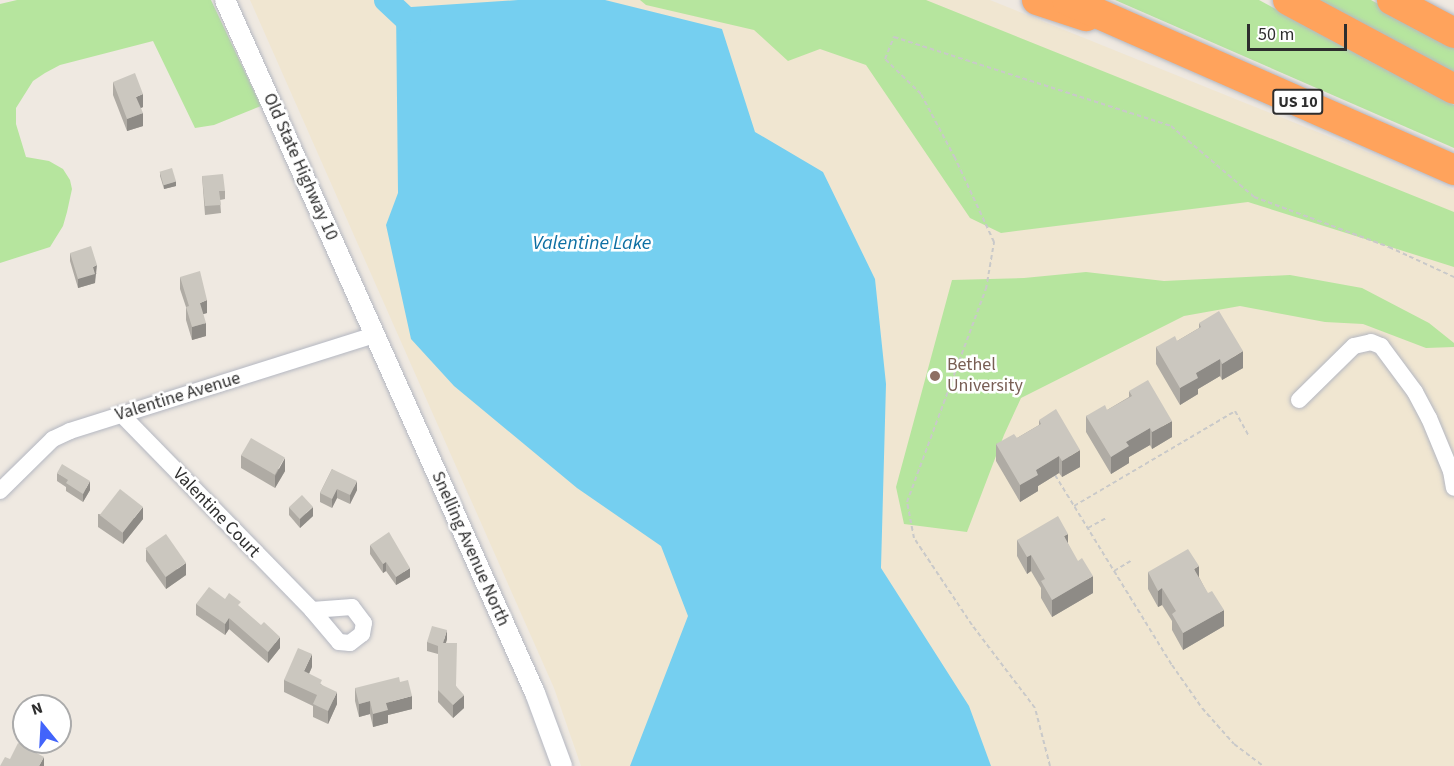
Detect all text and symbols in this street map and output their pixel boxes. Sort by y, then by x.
scale bar [1250,12,1350,50]
text: 50 m [1258,22,1294,47]
road number: US 10 [1271,89,1325,115]
street label: Old State Highway 10 [258,90,342,244]
water label: Valentine Lake [533,231,651,255]
place label: Bethel University [947,355,1023,398]
street label: Valentine Avenue [113,368,243,426]
marker: Bethel University [928,369,942,383]
street label: Valentine Court [168,464,264,562]
street label: Snelling Avenue North [426,468,514,630]
north arrow [12,694,72,754]
text: N [29,697,46,721]

